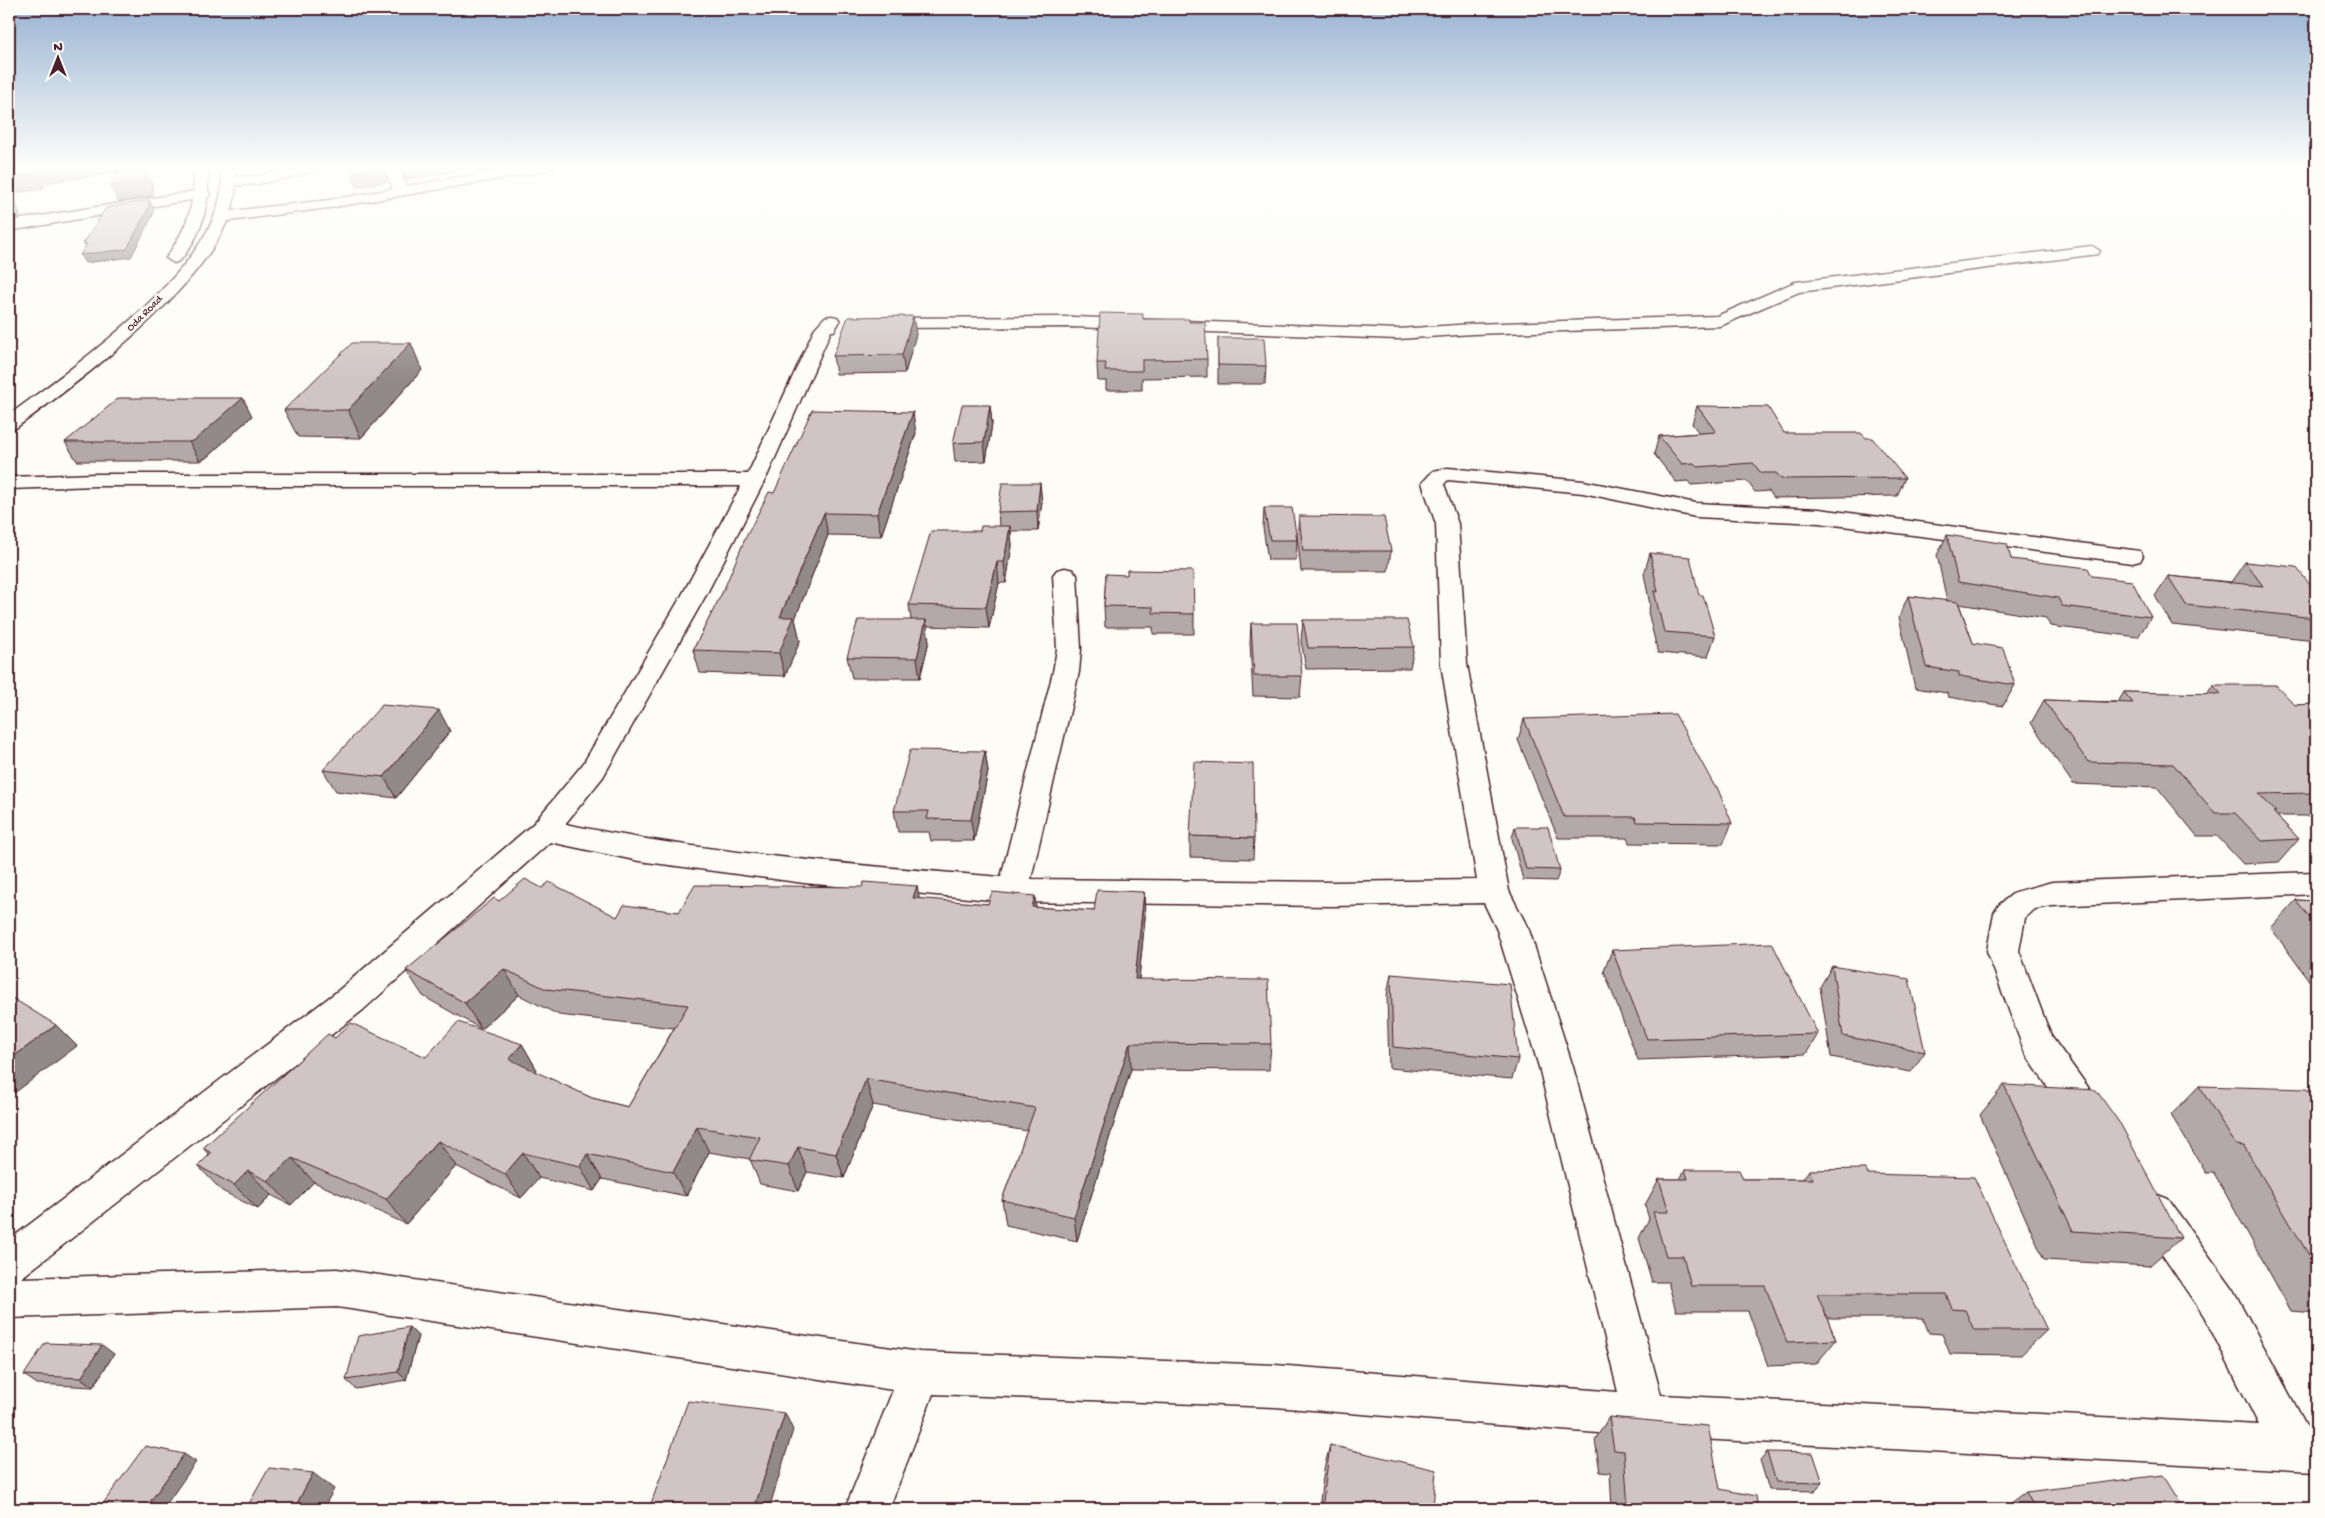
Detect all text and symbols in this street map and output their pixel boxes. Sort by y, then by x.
north arrow [32,32,82,82]
text: N [53,39,63,56]
street label: Oda Road [125,292,167,334]

